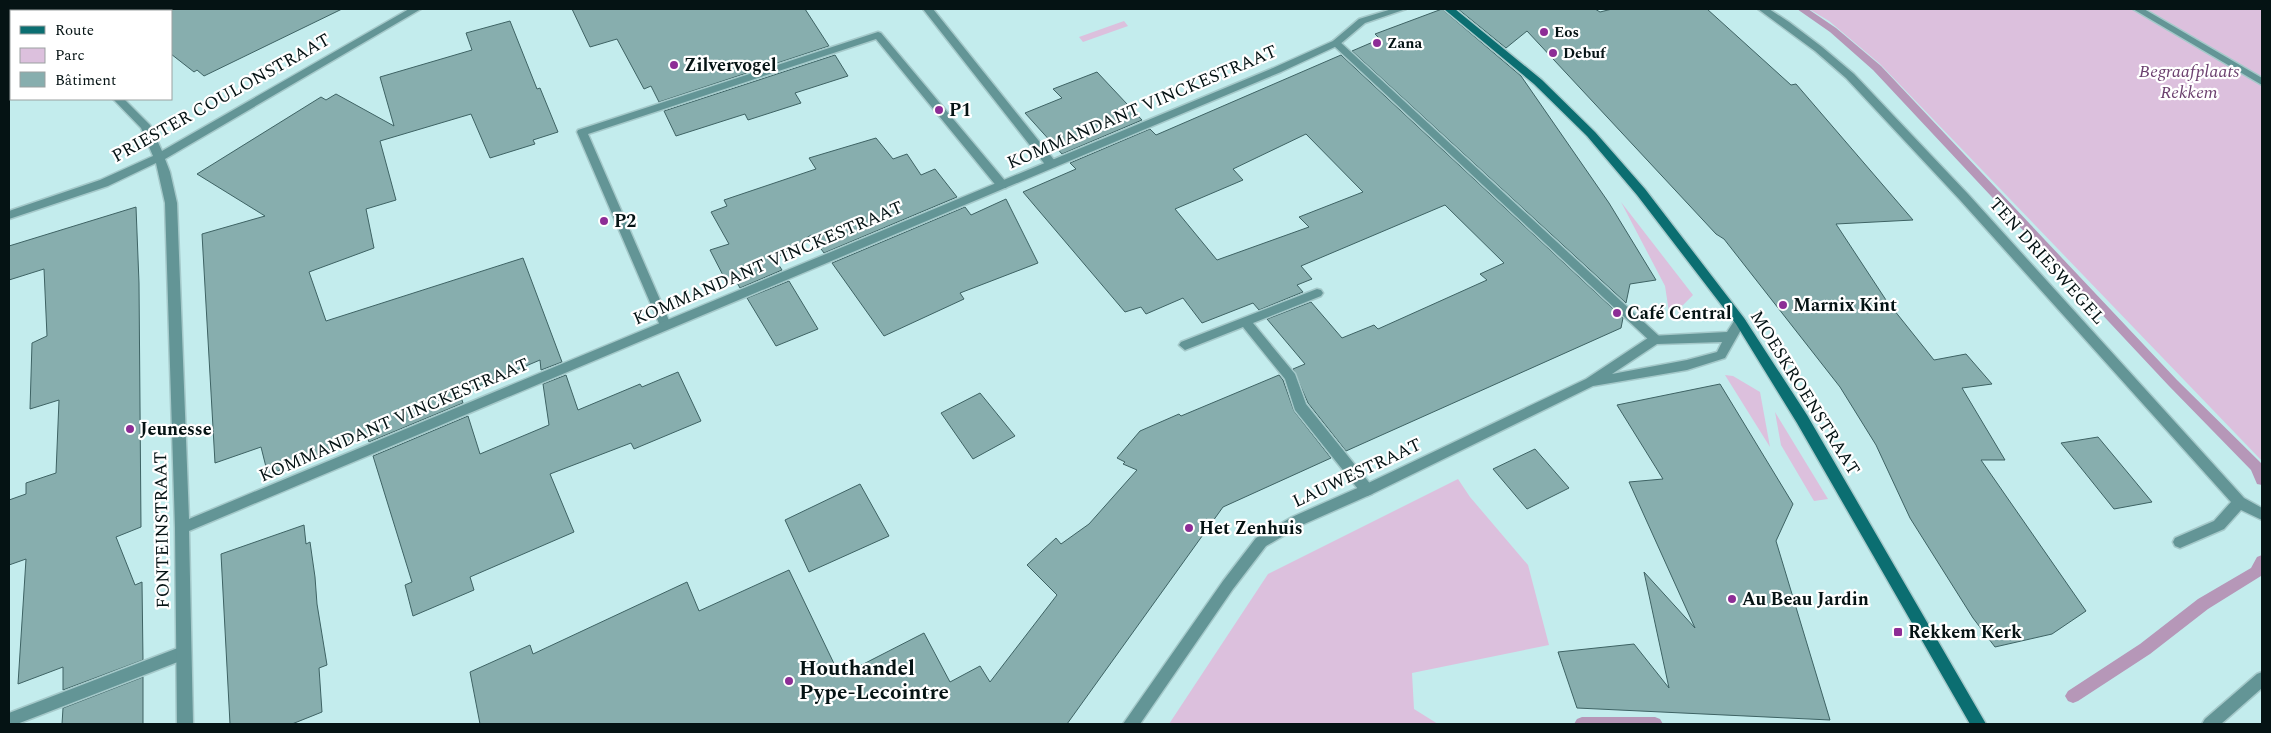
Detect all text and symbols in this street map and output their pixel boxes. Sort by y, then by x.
legend [10,10,172,100]
text: Route [55,19,94,42]
place label: Eos [1554,21,1579,44]
marker: Eos [1538,26,1550,38]
street label: PRIESTER COULONSTRAAT [107,27,335,169]
place label: Zana [1387,32,1422,55]
marker: Zana [1371,37,1383,49]
street label: KOMMANDANT VINCKESTRAAT [1003,38,1281,176]
place label: Debuf [1563,42,1607,65]
text: Parc [55,44,85,67]
marker: Debuf [1547,47,1559,59]
place label: Zilvervogel [684,52,777,79]
park label: Begraafplaats Rekkem [2139,58,2240,106]
marker: Zilvervogel [668,59,680,71]
text: Bâtiment [55,69,116,92]
place label: P1 [949,97,971,124]
marker: P1 [933,104,945,116]
street label: TEN DRIESWEGEL [1982,191,2112,331]
street label: KOMMANDANT VINCKESTRAAT [629,194,907,332]
place label: P2 [614,208,636,235]
marker: P2 [598,215,610,227]
place label: Marnix Kint [1793,292,1897,319]
marker: Marnix Kint [1777,299,1789,311]
place label: Café Central [1627,300,1732,327]
street label: MOESKROENSTRAAT [1743,305,1867,481]
marker: Café Central [1611,307,1623,319]
street label: KOMMANDANT VINCKESTRAAT [255,351,533,489]
place label: Jeunesse [140,416,212,443]
marker: Jeunesse [124,423,136,435]
street label: LAUWESTRAAT [1288,431,1426,515]
street label: FONTEINSTRAAT [147,451,177,609]
place label: Het Zenhuis [1199,515,1303,542]
marker: Het Zenhuis [1183,522,1195,534]
place label: Au Beau Jardin [1742,586,1869,613]
marker: Au Beau Jardin [1726,593,1738,605]
place label: Rekkem Kerk [1908,619,2022,646]
marker: Rekkem Kerk [1892,626,1904,638]
place label: Houthandel Pype-Lecointre [799,653,949,709]
marker: Houthandel Pype-Lecointre [783,675,795,687]

